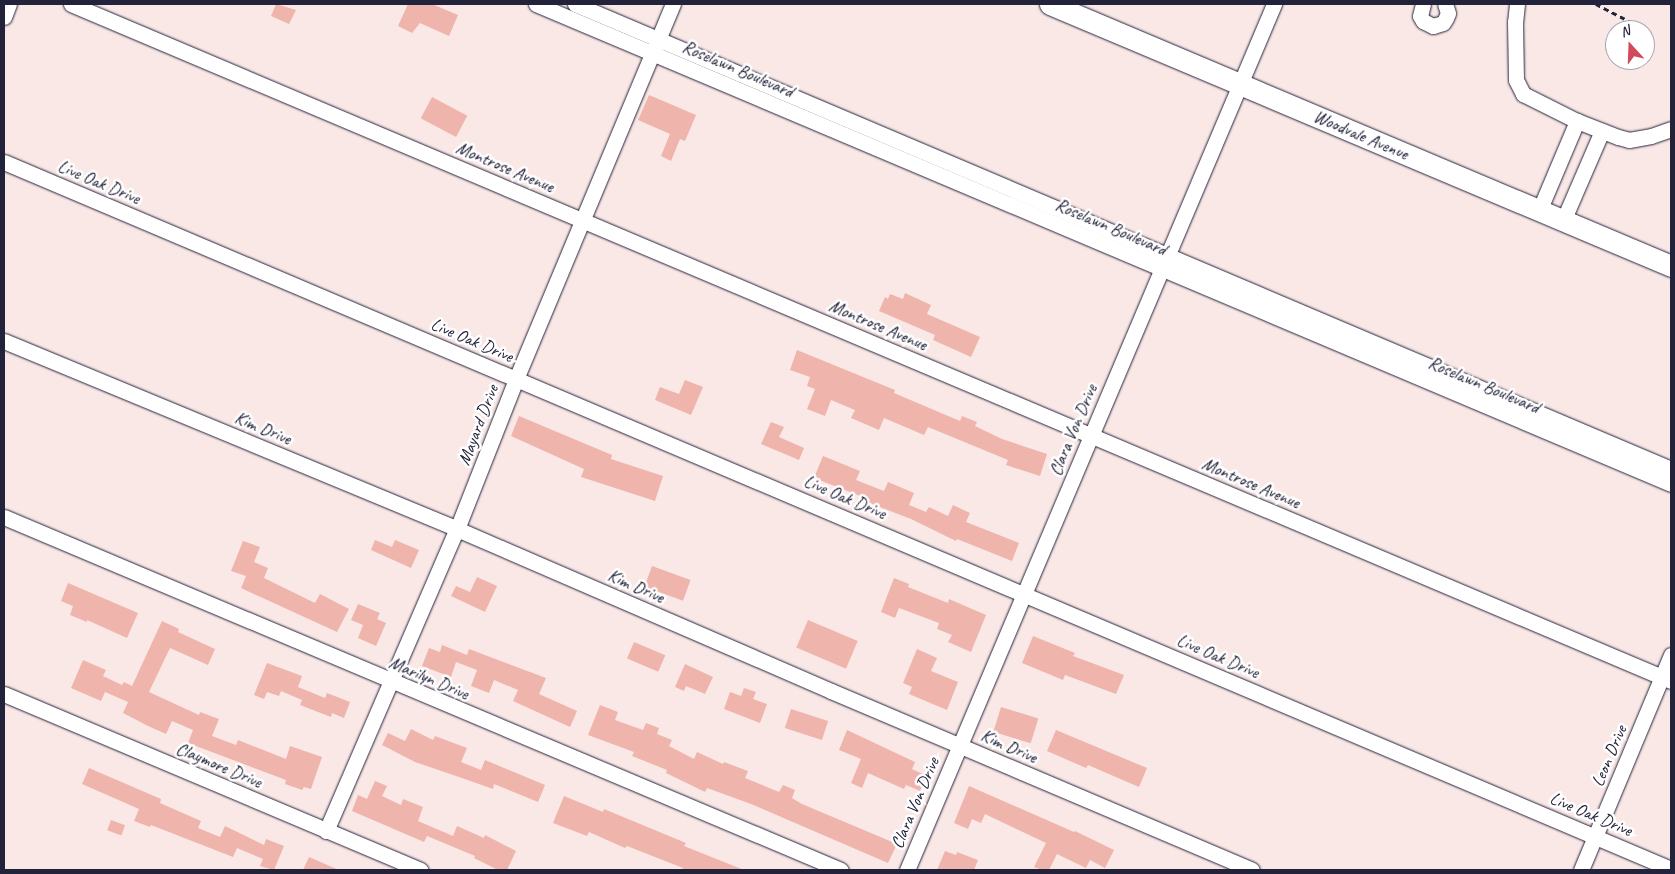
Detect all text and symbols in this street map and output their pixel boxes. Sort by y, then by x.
north arrow [1605,20,1655,70]
text: N [1618,22,1632,41]
street label: Roselawn Boulevard [679,36,797,102]
street label: Woodvale Avenue [1310,105,1412,165]
street label: Montrose Avenue [453,137,557,197]
street label: Live Oak Drive [54,155,144,209]
street label: Roselawn Boulevard [1052,194,1170,260]
street label: Montrose Avenue [826,295,930,355]
street label: Live Oak Drive [427,313,517,367]
street label: Roselawn Boulevard [1425,352,1543,418]
street label: Clara Von Drive [1044,381,1102,479]
street label: Mayard Drive [453,382,503,468]
street label: Kim Drive [231,406,295,450]
street label: Montrose Avenue [1199,453,1303,513]
street label: Live Oak Drive [800,470,890,524]
street label: Kim Drive [605,564,667,608]
street label: Live Oak Drive [1173,629,1263,683]
street label: Marilyn Drive [386,652,472,704]
street label: Leon Drive [1586,722,1632,790]
street label: Kim Drive [978,724,1040,768]
street label: Claymore Drive [173,737,265,793]
street label: Clara Von Drive [886,754,944,852]
street label: Live Oak Drive [1546,787,1636,841]

